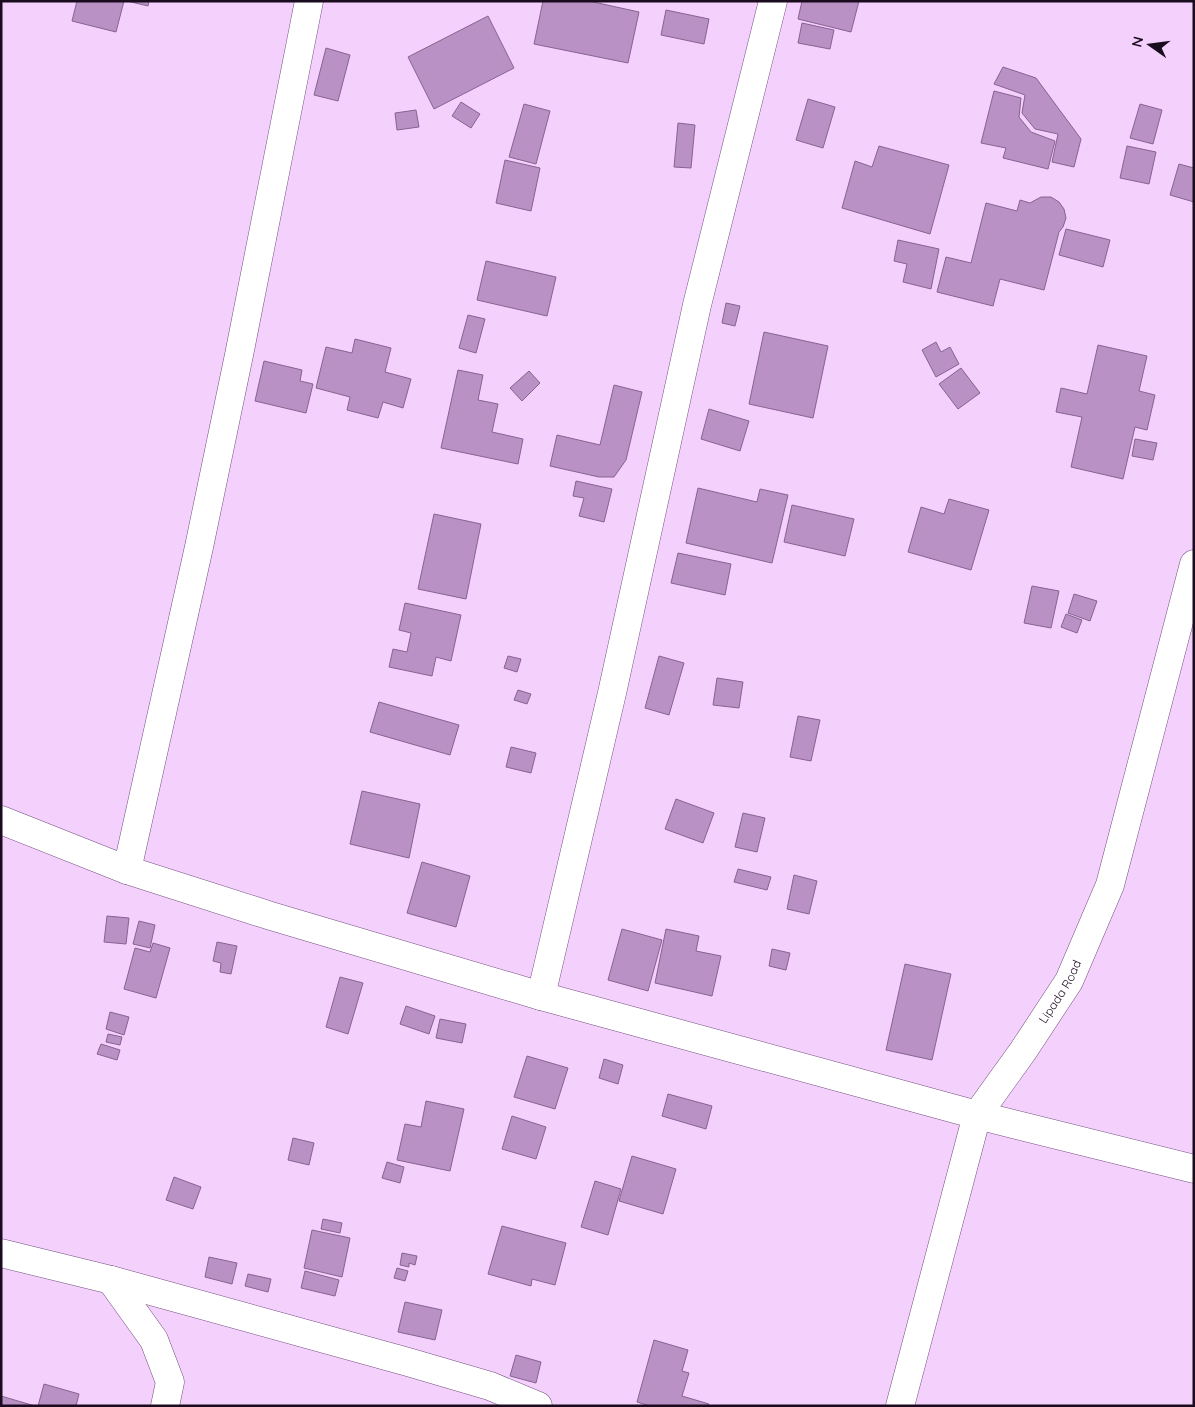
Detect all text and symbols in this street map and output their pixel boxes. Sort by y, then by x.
north arrow [1125,20,1175,70]
text: N [1127,35,1147,49]
street label: Lipada Road [1035,958,1084,1026]

